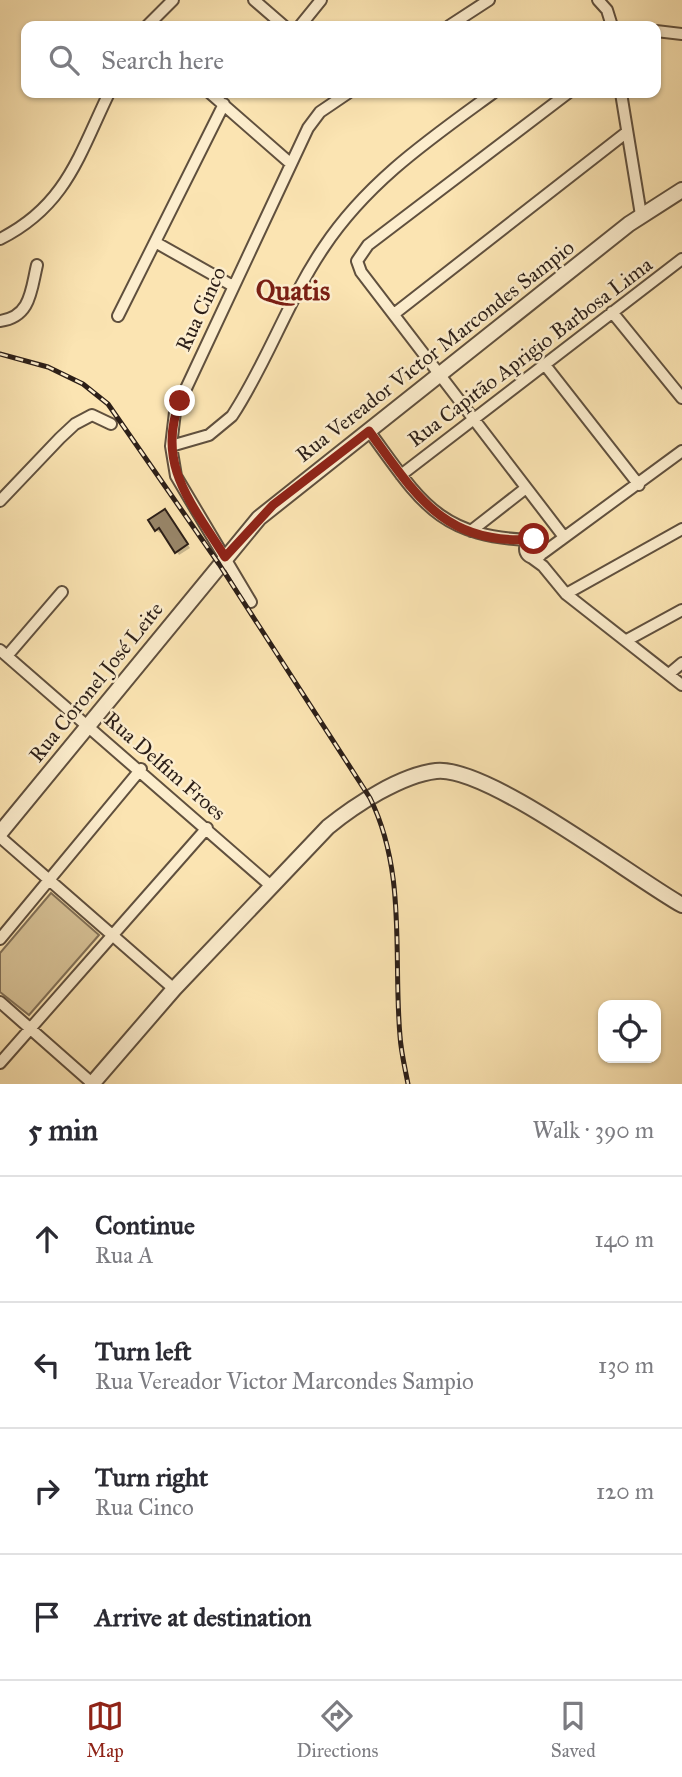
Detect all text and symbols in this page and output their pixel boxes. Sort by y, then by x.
search box [21,21,661,98]
icon: search [45,41,83,79]
text: Search here [101,44,224,76]
street label: Rua Vereador Victor Marcondes Sampio [291,234,579,468]
street label: Rua Capitão Aprigio Barbosa Lima [403,251,657,452]
street label: Rua Cinco [170,262,232,355]
district label: Quatis [256,273,330,308]
route end [164,385,195,416]
route start [518,523,549,554]
street label: Rua Coronel José Leite [23,596,169,767]
street label: Rua Delfim Froes [99,706,231,826]
map controls [598,1000,661,1063]
button: locate [598,1000,661,1063]
text: 5 min [28,1112,98,1148]
text: Walk · 390 m [533,1116,654,1144]
text: Continue [95,1209,195,1241]
icon: ahead [28,1220,66,1258]
text: 140 m [594,1225,654,1253]
text: Rua A [95,1241,153,1269]
text: Turn left [95,1335,191,1367]
icon: left [28,1346,66,1384]
text: 130 m [598,1351,654,1379]
text: Rua Vereador Victor Marcondes Sampio [95,1367,474,1395]
text: Turn right [95,1461,208,1493]
icon: right [28,1472,66,1510]
text: 120 m [596,1477,654,1505]
text: Rua Cinco [95,1493,194,1521]
icon: arrive [28,1598,66,1636]
text: Arrive at destination [95,1601,312,1633]
tab: Map [86,1697,124,1762]
tab: Directions [296,1697,378,1762]
tab: Saved [551,1697,596,1762]

